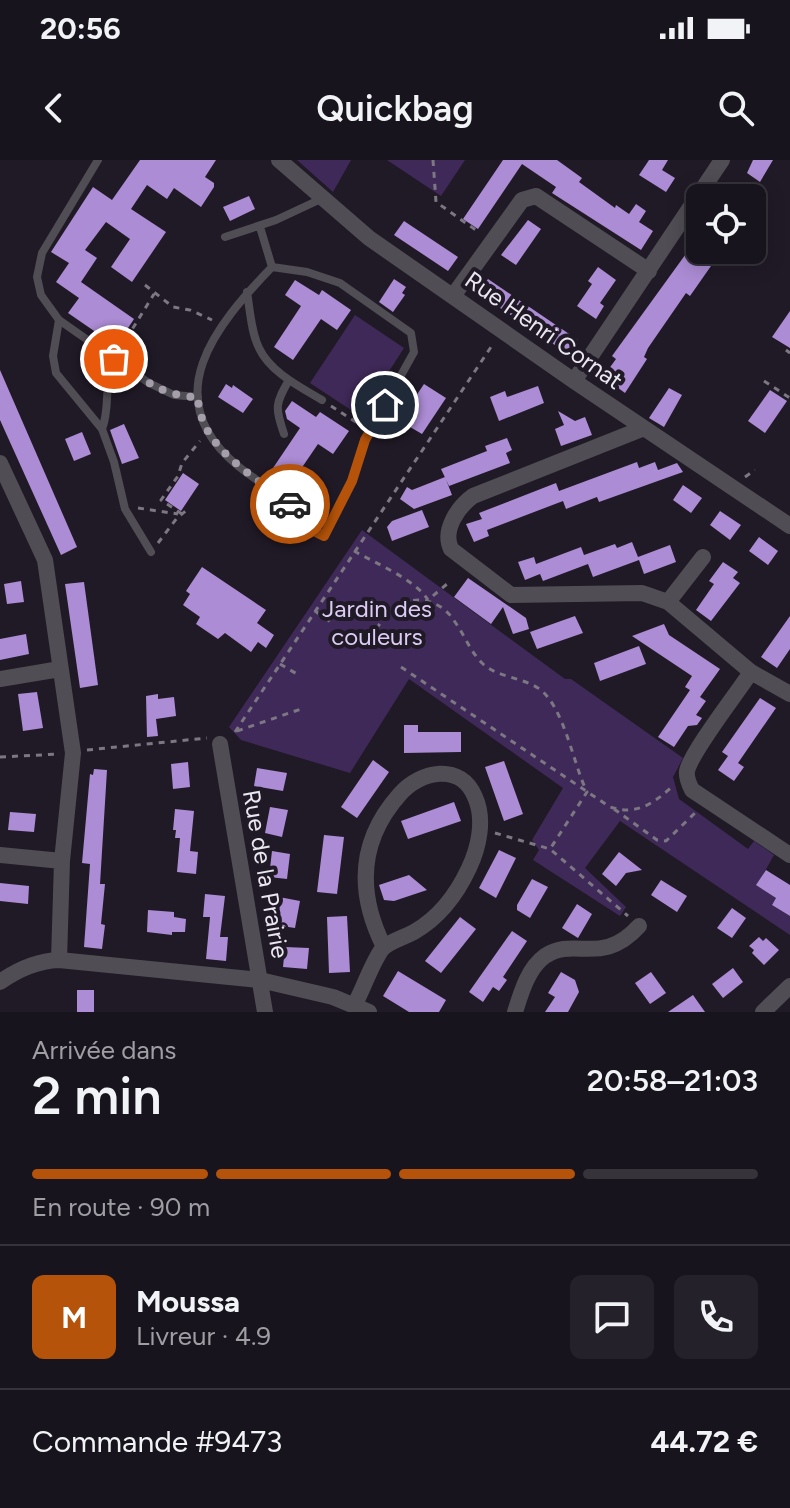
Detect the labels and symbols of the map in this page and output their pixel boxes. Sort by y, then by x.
street label: Rue Henri Cornat [460,265,628,395]
pin [80,325,148,393]
pin [351,371,419,439]
courier [250,464,330,544]
park label: Jardin des couleurs [322,594,432,651]
street label: Rue de la Prairie [237,788,295,960]

